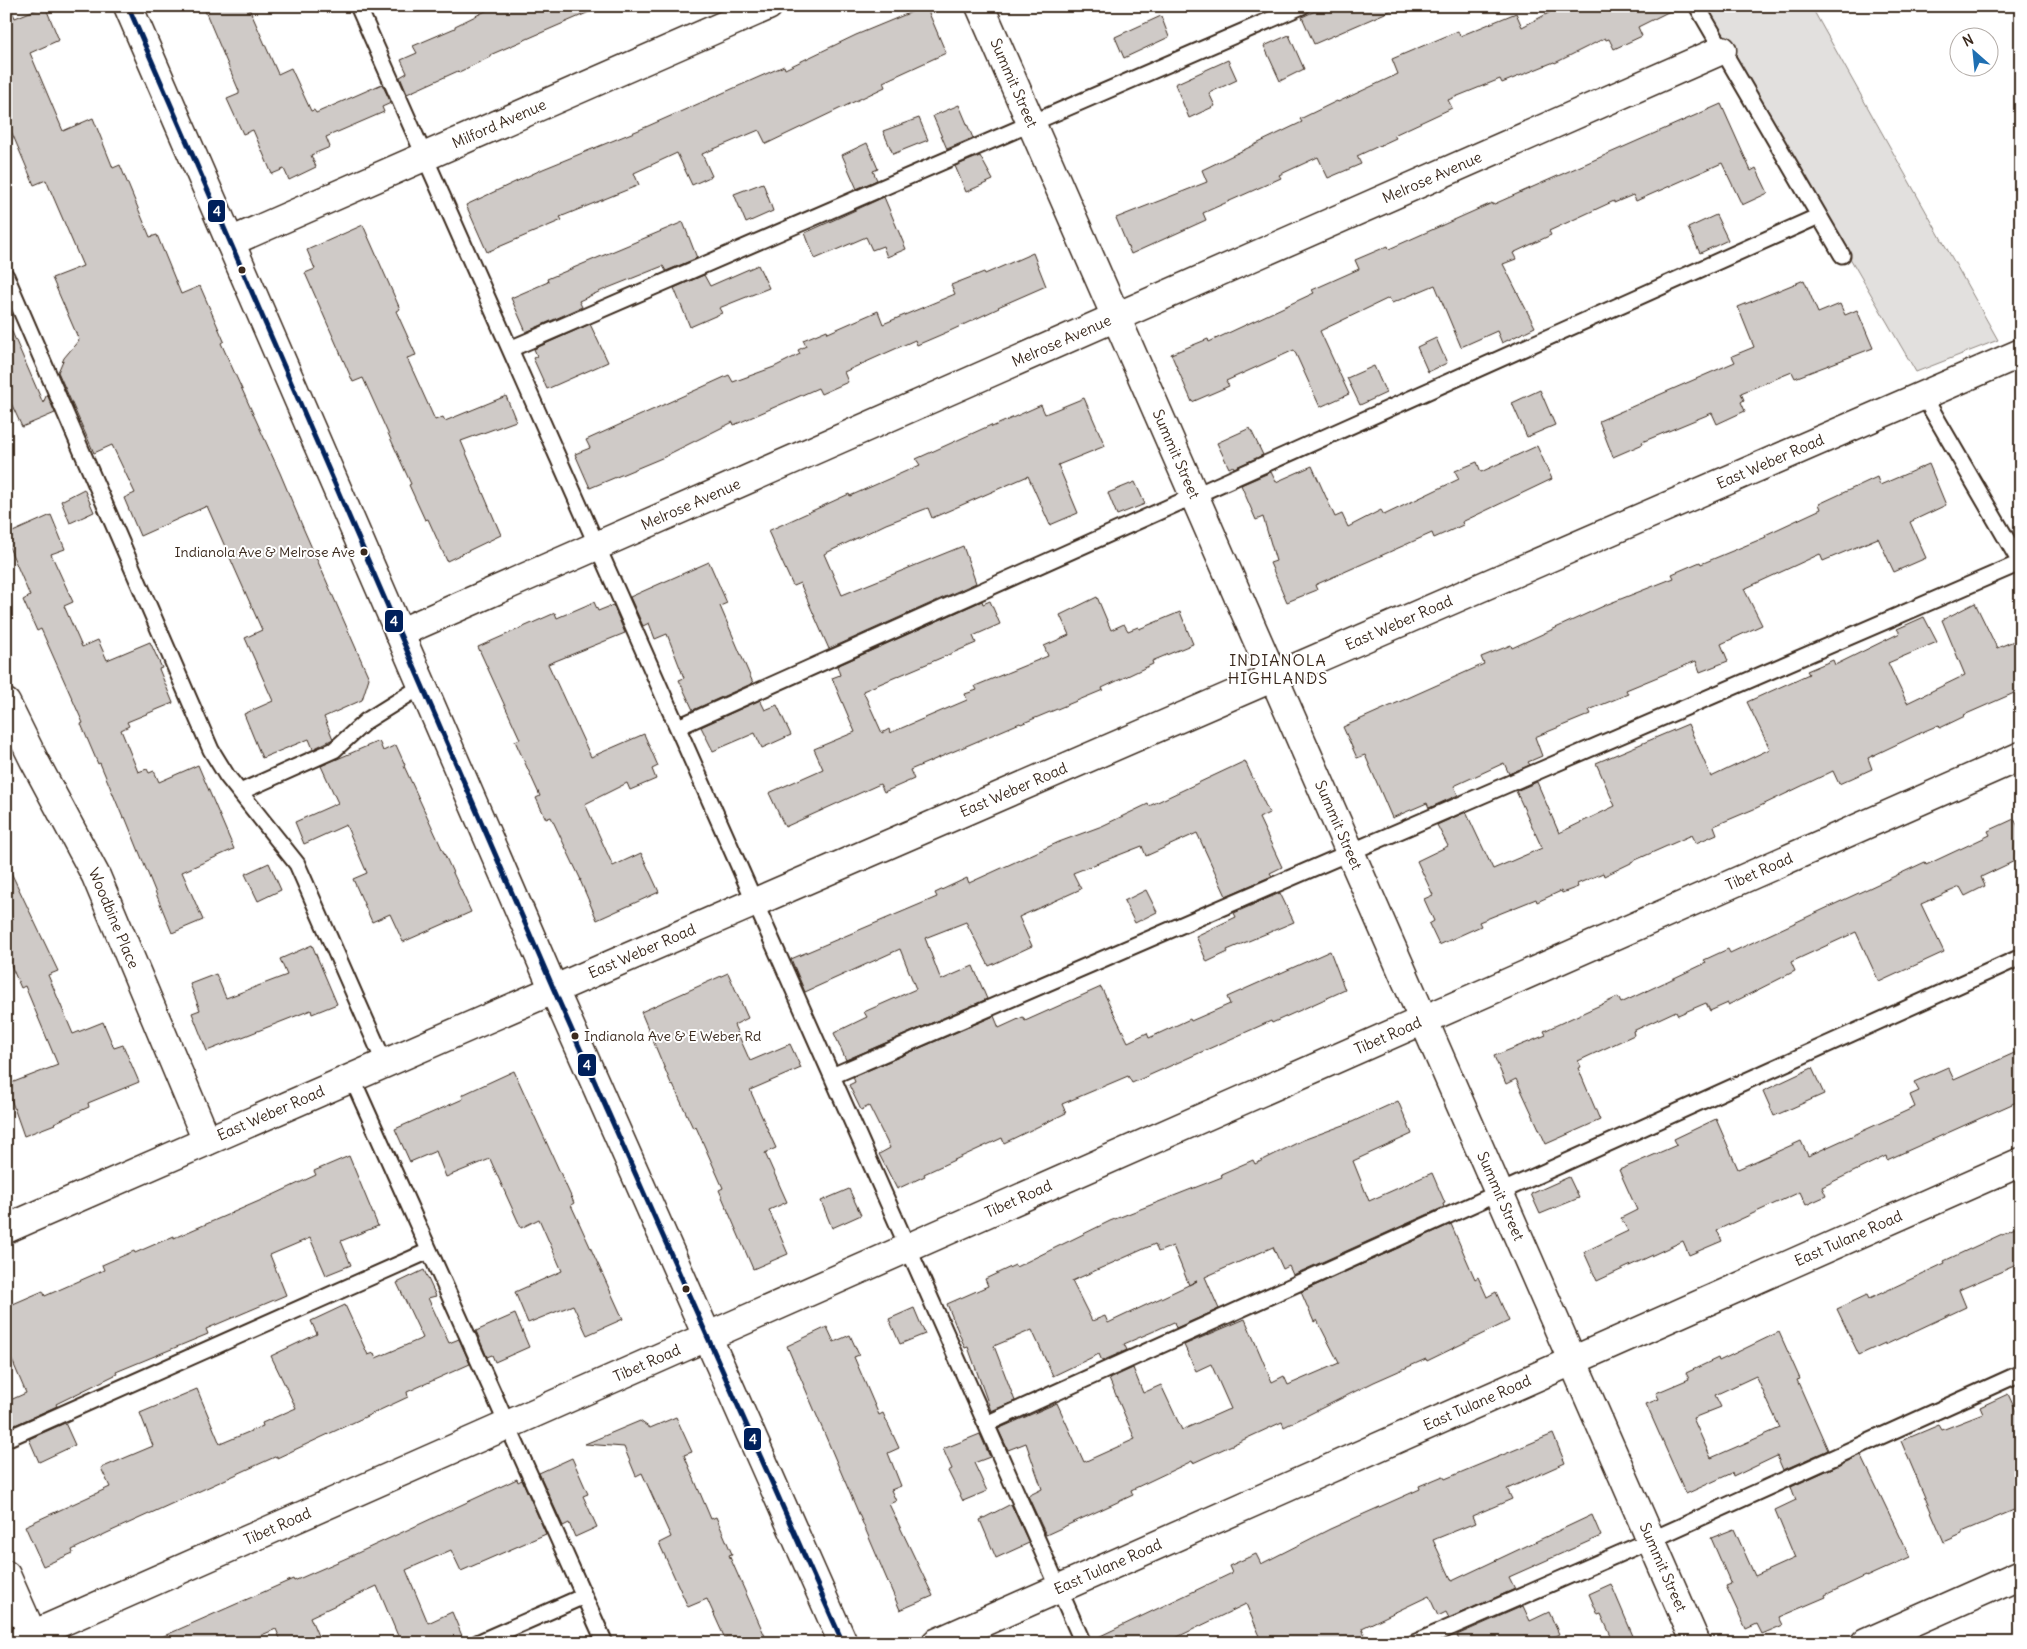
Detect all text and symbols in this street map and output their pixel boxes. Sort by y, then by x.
north arrow [1950,28,2000,78]
text: N [1960,30,1976,51]
street label: Summit Street [986,35,1042,130]
street label: Milford Avenue [449,95,549,152]
street label: Melrose Avenue [1379,147,1485,208]
line badge: 4 [207,199,226,223]
text: 4 [213,202,221,220]
unlabelled marker [237,265,247,275]
street label: Melrose Avenue [1009,310,1114,371]
street label: Summit Street [1149,406,1204,501]
street label: East Weber Road [1714,430,1827,493]
street label: Melrose Avenue [638,474,743,534]
place label: Indianola Ave & Melrose Ave [175,543,355,561]
marker: Indianola Ave & Melrose Ave [359,547,369,557]
street label: East Weber Road [1342,591,1455,654]
line badge: 4 [384,609,404,633]
text: 4 [390,612,398,630]
district label: INDIANOLA HIGHLANDS [1228,650,1328,688]
street label: East Weber Road [957,758,1070,821]
street label: Summit Street [1311,777,1367,872]
street label: Tibet Road [1722,848,1796,894]
street label: Woodbine Place [84,865,144,971]
street label: East Weber Road [585,919,699,982]
street label: Tibet Road [1351,1012,1424,1059]
place label: Indianola Ave & E Weber Rd [584,1027,761,1045]
marker: Indianola Ave & E Weber Rd [570,1031,580,1041]
line badge: 4 [577,1053,597,1077]
text: 4 [583,1056,591,1074]
street label: East Weber Road [214,1081,327,1145]
street label: Summit Street [1473,1148,1529,1244]
street label: Tibet Road [982,1175,1055,1222]
street label: East Tulane Road [1791,1206,1905,1270]
unlabelled marker [681,1284,691,1294]
street label: Tibet Road [610,1340,683,1386]
street label: East Tulane Road [1420,1370,1534,1435]
line badge: 4 [743,1427,762,1451]
text: 4 [749,1430,757,1448]
street label: Tibet Road [241,1503,314,1549]
street label: Summit Street [1635,1519,1691,1615]
street label: East Tulane Road [1051,1534,1165,1598]

